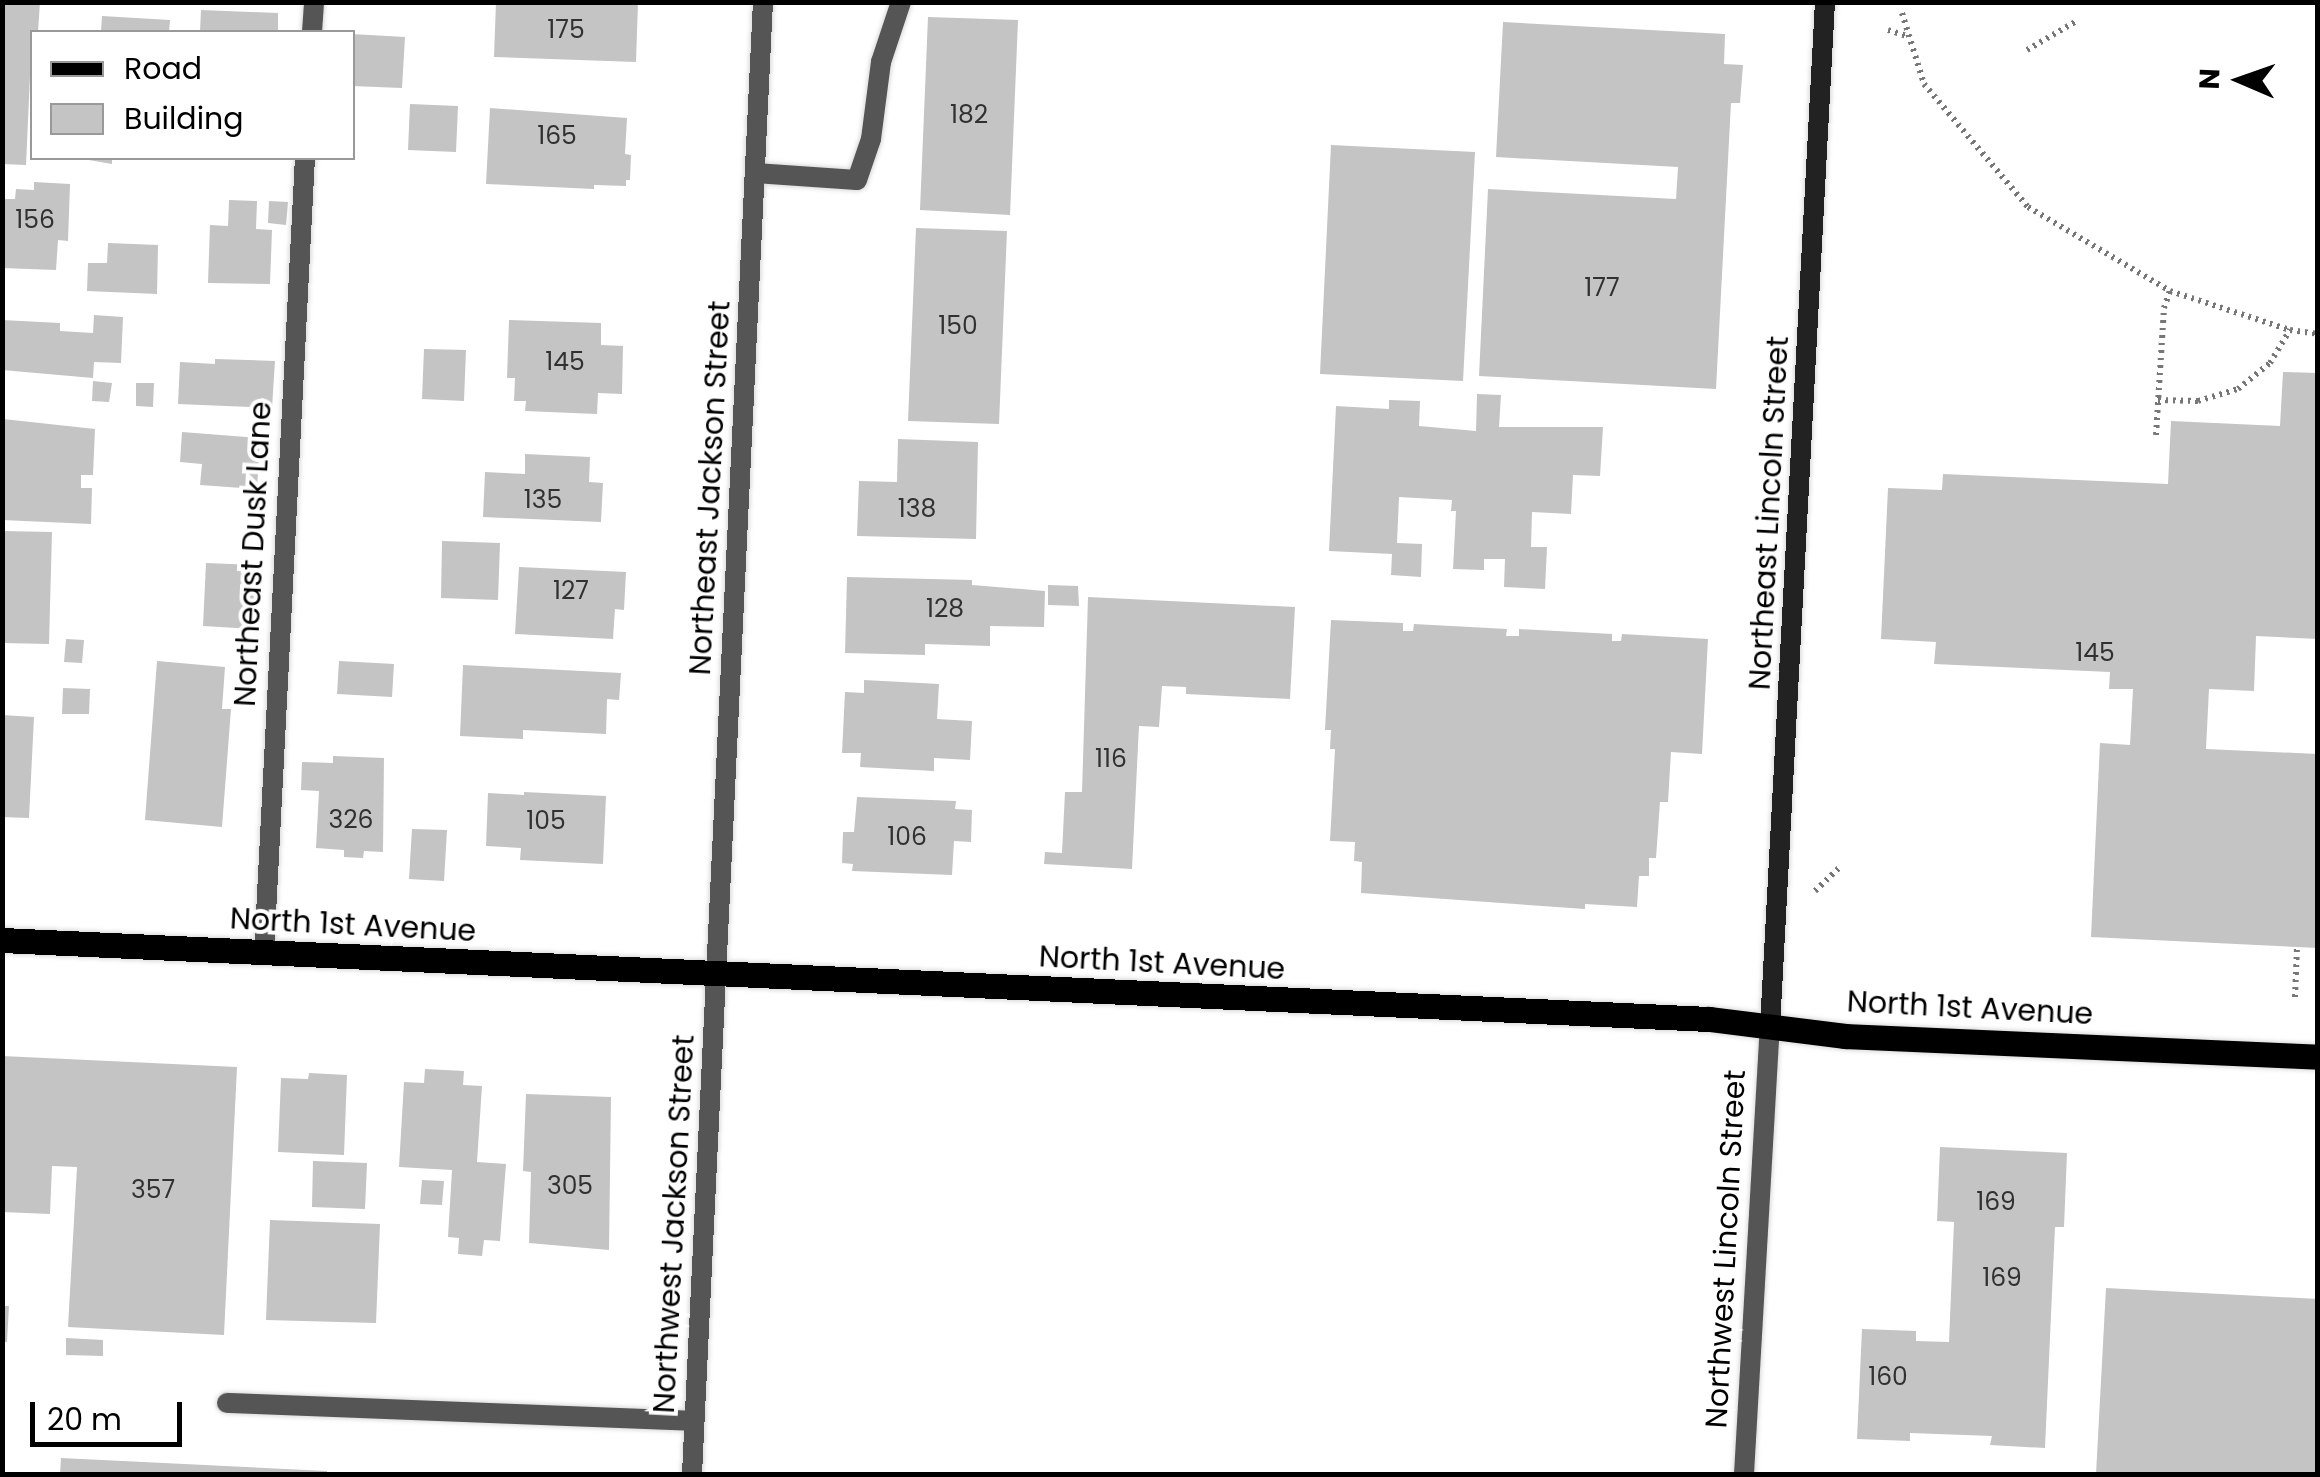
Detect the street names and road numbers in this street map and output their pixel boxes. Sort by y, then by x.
street label: Northeast Jackson Street [682,300,738,676]
street label: Northeast Lincoln Street [1742,335,1796,691]
street label: Northeast Dusk Lane [227,400,279,708]
street label: North 1st Avenue [229,901,477,949]
street label: North 1st Avenue [1038,939,1286,987]
street label: North 1st Avenue [1846,984,2094,1032]
street label: Northwest Jackson Street [646,1034,702,1414]
street label: Northwest Lincoln Street [1699,1069,1753,1429]

